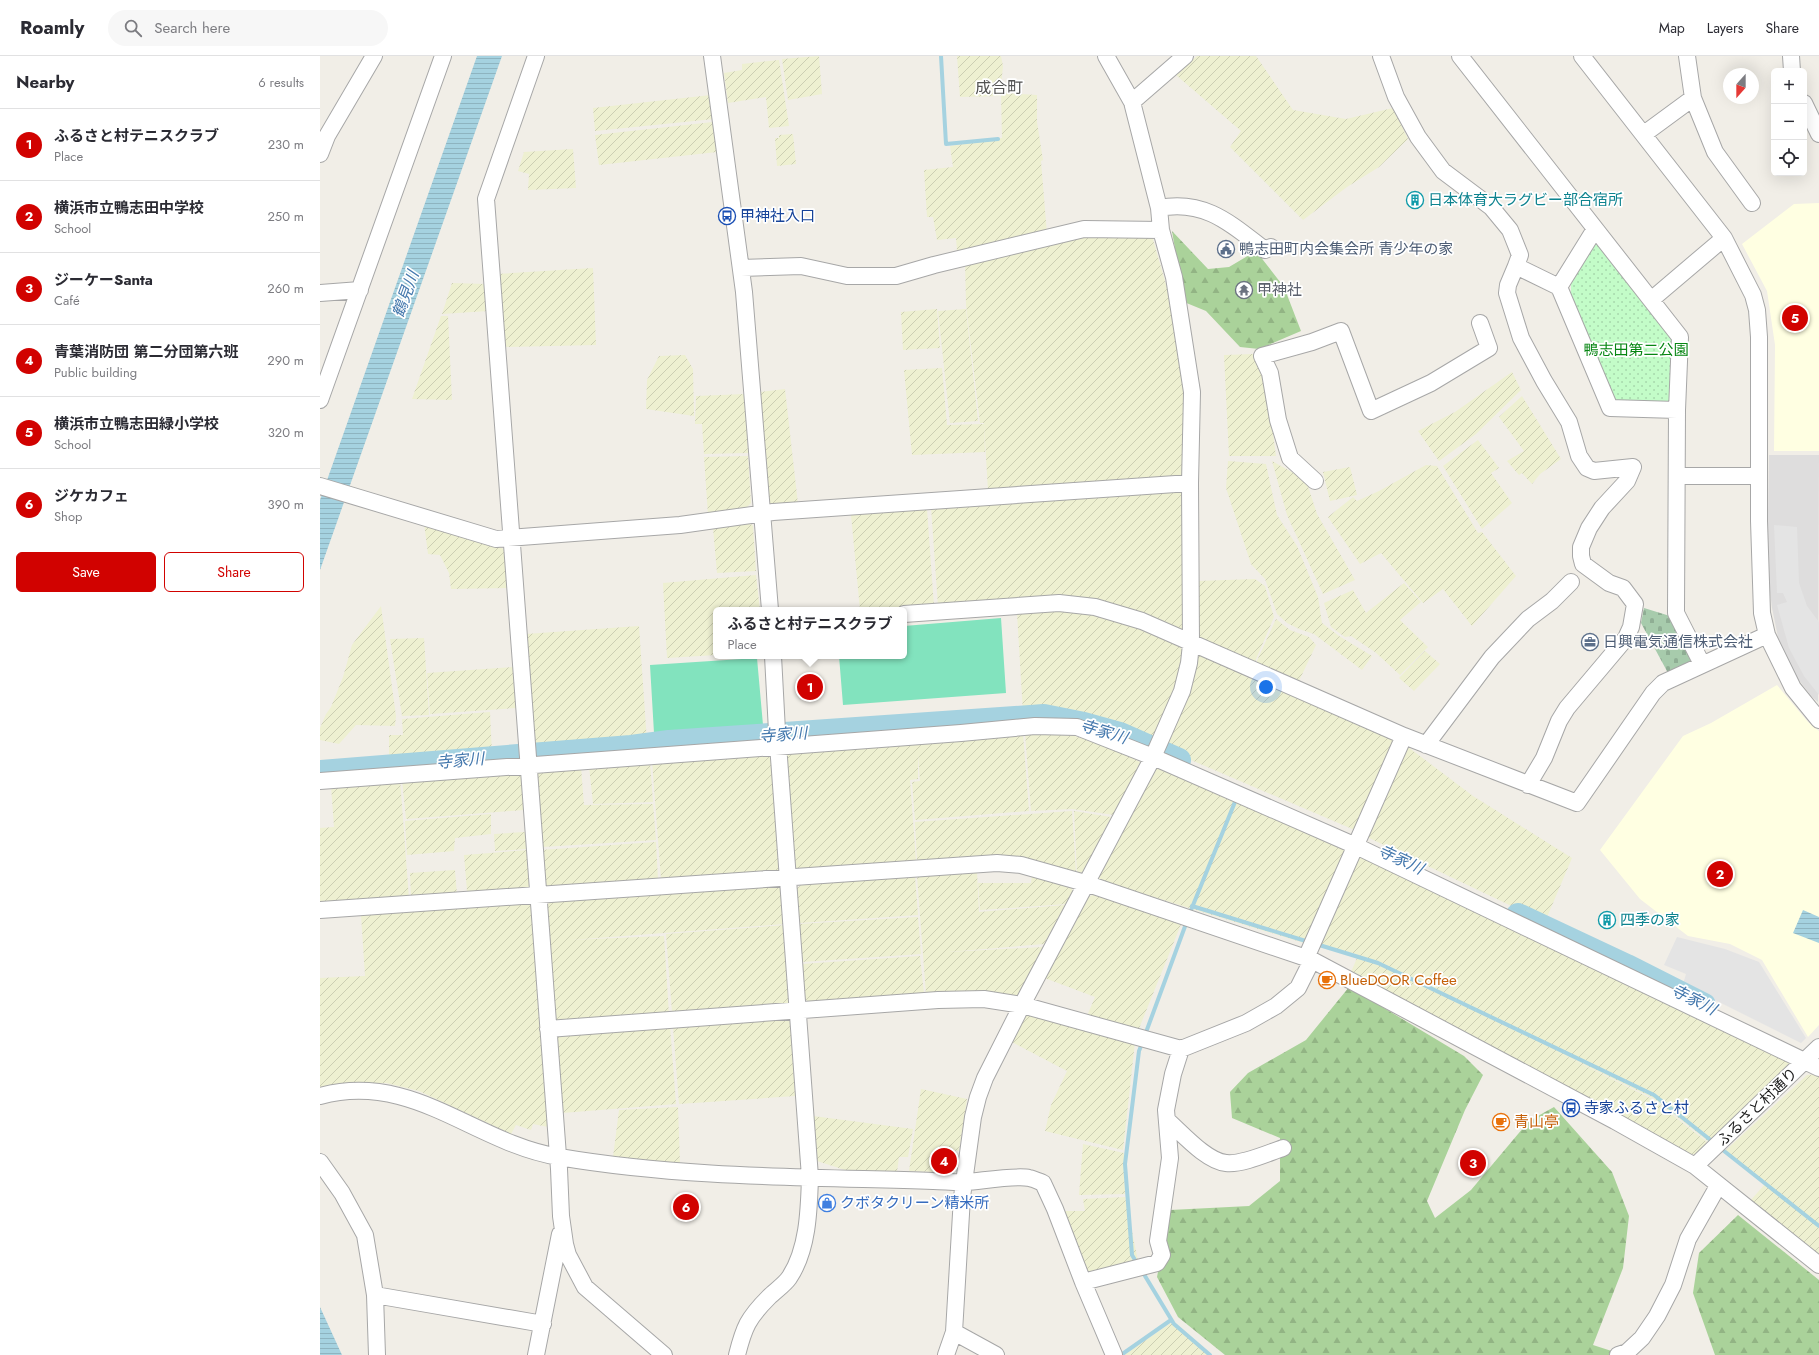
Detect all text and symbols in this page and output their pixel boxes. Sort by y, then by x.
search box [108,10,388,46]
text: Roamly [20,14,84,41]
icon: search [122,17,144,39]
text: Search here [154,17,230,39]
text: Map [1659,18,1685,38]
text: Layers [1707,18,1743,38]
text: Share [1765,18,1799,38]
north arrow [1723,68,1759,104]
map controls [1771,68,1807,176]
button: + [1771,68,1807,104]
text: Nearby [16,70,74,94]
text: 6 results [258,73,304,92]
district label: 成合町 [975,76,1023,99]
button: − [1771,104,1807,140]
text: ふるさと村テニスクラブ [54,125,219,147]
text: 1 [26,135,32,154]
text: 230 m [268,135,304,154]
button: locate [1771,140,1807,176]
text: Place [54,147,83,166]
place label: 日本体育大ラグビー部合宿所 [1428,189,1623,211]
building icon: 日本体育大ラグビー部合宿所 [1405,190,1425,210]
text: 横浜市立鴨志田中学校 [54,197,204,219]
place label: 甲神社入口 [740,205,815,227]
bus stop icon: 甲神社入口 [717,206,737,226]
text: 2 [25,207,33,226]
text: 250 m [267,207,304,226]
text: School [54,219,91,238]
place label: 鴨志田町内会集会所 青少年の家 [1239,238,1454,260]
public building icon: 鴨志田町内会集会所 青少年の家 [1216,239,1236,259]
water label: 鶴見川 [386,266,425,321]
text: ジーケーSanta [54,269,153,291]
text: 3 [25,279,33,298]
text: 260 m [267,279,304,298]
place label: 甲神社 [1257,279,1302,301]
temple icon: 甲神社 [1234,280,1254,300]
text: Café [54,291,80,310]
pin: 5 [1782,303,1808,333]
park label: 鴨志田第二公園 [1583,339,1689,361]
text: 青葉消防団 第二分団第六班 [54,341,239,363]
text: 4 [24,351,34,370]
text: 290 m [267,351,304,370]
text: Public building [54,363,137,382]
text: 横浜市立鴨志田緑小学校 [54,413,219,435]
text: 5 [25,423,33,442]
text: 320 m [268,423,304,442]
text: School [54,435,91,454]
text: ジケカフェ [54,485,129,507]
text: 6 [25,495,33,514]
text: 390 m [268,495,304,514]
text: Shop [54,507,82,526]
button: Save [16,552,156,592]
button: Share [164,552,304,592]
popup [713,607,907,659]
text: ふるさと村テニスクラブ [727,613,893,635]
place label: 日興電気通信株式会社 [1603,631,1753,653]
office icon: 日興電気通信株式会社 [1580,632,1600,652]
text: Place [727,635,757,654]
pin: 1 [797,672,823,702]
your location [1256,677,1276,697]
water label: 寺家川 [1078,713,1132,750]
water label: 寺家川 [758,721,810,748]
water label: 寺家川 [435,747,487,774]
water label: 寺家川 [1374,839,1429,881]
pin: 2 [1707,859,1733,889]
place label: 四季の家 [1620,909,1680,931]
building icon: 四季の家 [1597,910,1617,930]
place label: BlueDOOR Coffee [1340,969,1457,991]
cafe icon: BlueDOOR Coffee [1317,970,1337,990]
water label: 寺家川 [1667,978,1722,1021]
street label: ふるさと村通り [1712,1063,1802,1151]
place label: 寺家ふるさと村 [1584,1097,1689,1119]
bus stop icon: 寺家ふるさと村 [1561,1098,1581,1118]
place label: 青山亭 [1514,1111,1559,1133]
cafe icon: 青山亭 [1491,1112,1511,1132]
pin: 4 [931,1146,957,1176]
pin: 3 [1460,1148,1486,1178]
pin: 6 [673,1192,699,1222]
place label: クボタクリーン精米所 [840,1192,989,1214]
shop icon: クボタクリーン精米所 [817,1193,837,1213]

